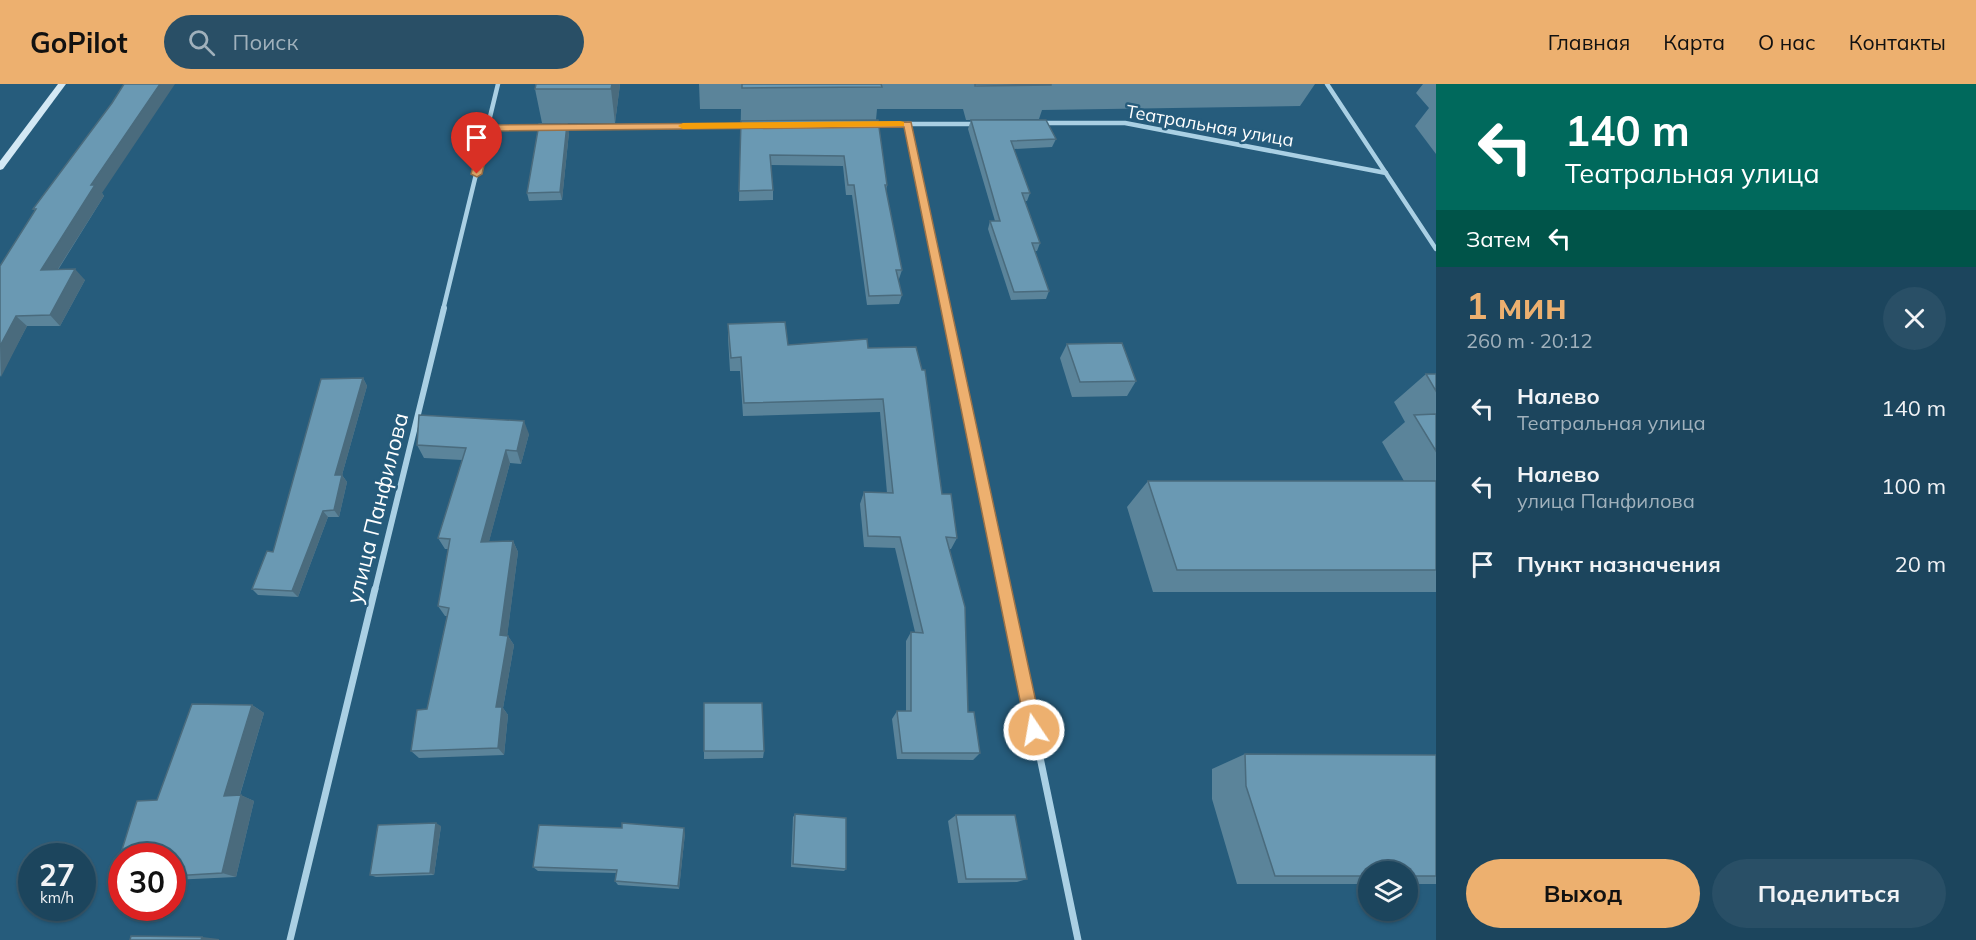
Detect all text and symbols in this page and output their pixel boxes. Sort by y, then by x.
search box [164,15,584,69]
text: GoPilot [30,25,128,60]
icon: search [185,26,218,59]
text: Поиск [233,28,298,56]
text: Главная [1548,29,1630,55]
text: Карта [1663,29,1725,55]
text: О нас [1758,29,1816,55]
text: Контакты [1849,29,1946,55]
street label: Театральная улица [1124,99,1296,152]
text: 140 m [1565,104,1690,157]
icon: left [1466,108,1544,186]
pin [451,112,502,174]
icon: arrive [460,121,493,154]
text: Театральная улица [1565,156,1820,190]
icon: left [1543,222,1576,255]
text: Затем [1466,225,1531,253]
text: 1 мин [1466,283,1567,328]
button: close [1883,287,1946,350]
text: 260 m · 20:12 [1466,328,1592,353]
text: Налево [1517,382,1600,410]
icon: left [1466,392,1499,425]
text: 140 m [1881,394,1946,422]
street label: улица Панфилова [340,410,414,606]
text: Театральная улица [1517,410,1706,435]
text: Налево [1517,460,1600,488]
icon: left [1466,470,1499,503]
text: 100 m [1881,472,1946,500]
text: улица Панфилова [1517,488,1695,513]
icon: arrive [1466,548,1499,581]
text: Пункт назначения [1517,550,1721,578]
text: 20 m [1895,550,1946,578]
position arrow [1002,698,1066,762]
speed limit sign: 30 [108,843,186,921]
text: 27 [39,856,75,894]
button: Выход [1466,859,1700,928]
button: Поделиться [1712,859,1946,928]
map controls [1358,861,1418,921]
button: layers [1358,861,1418,921]
text: km/h [40,888,74,907]

